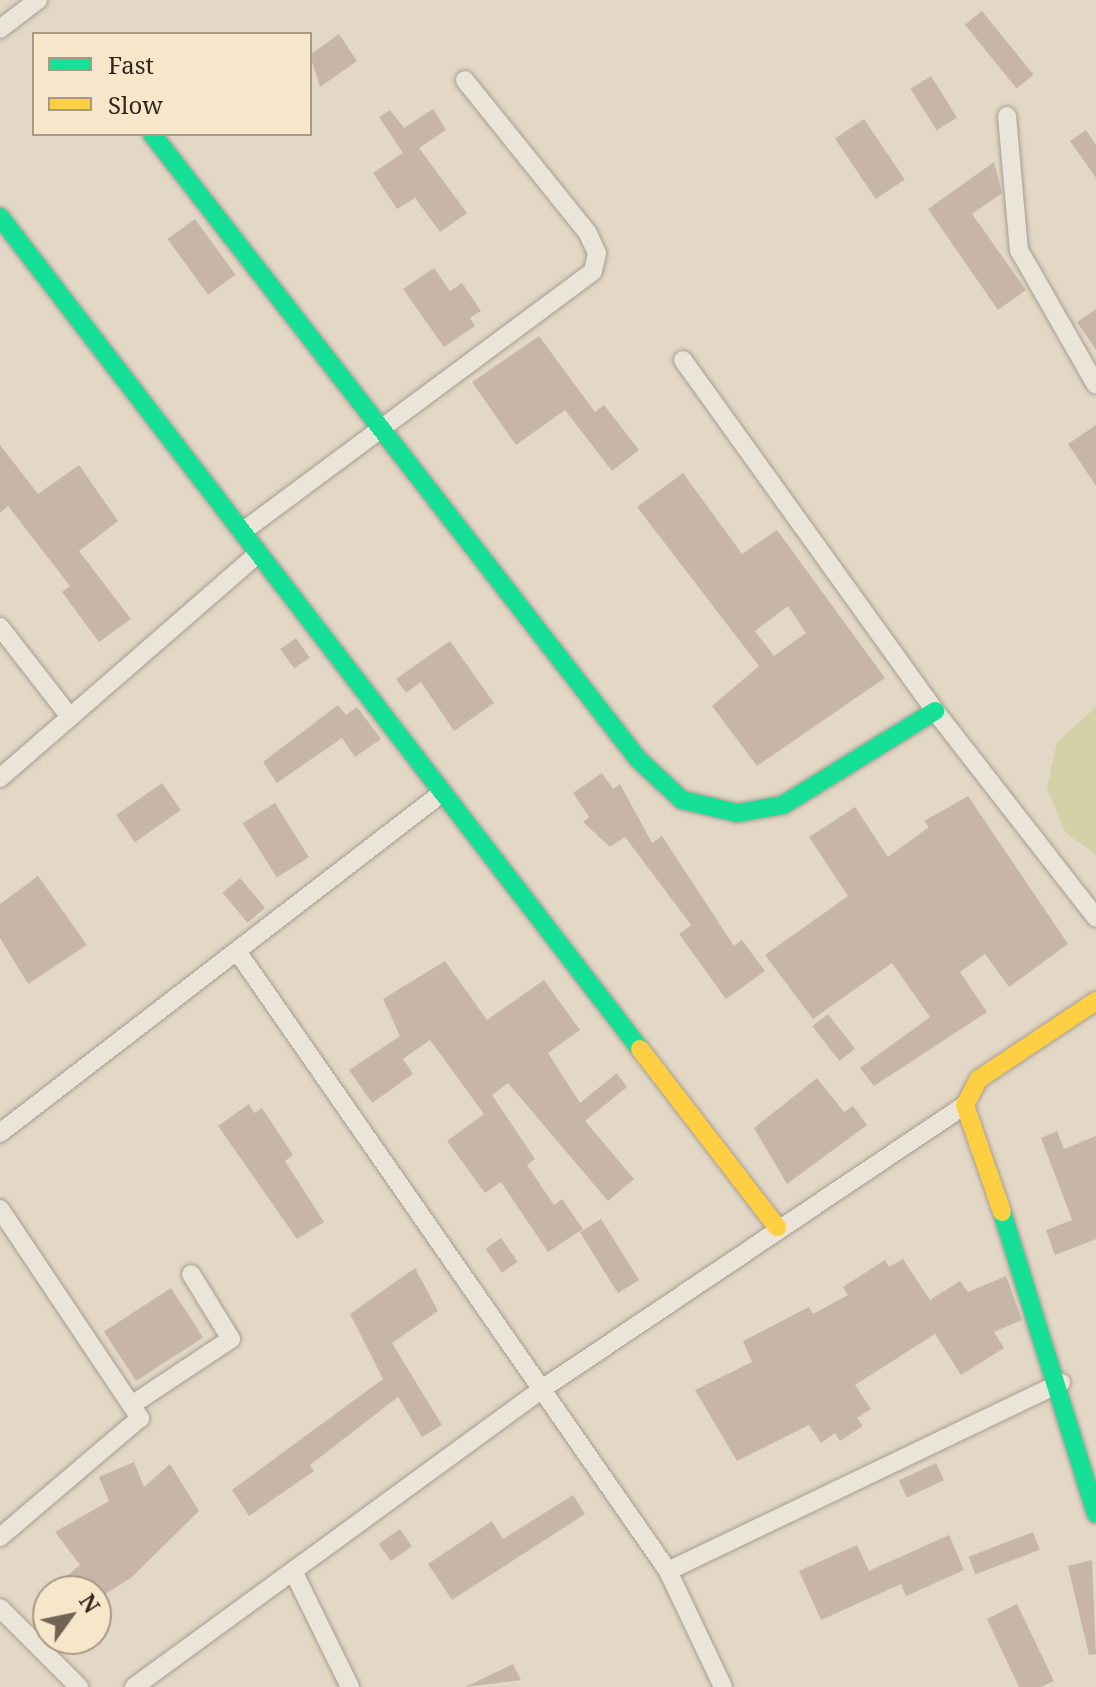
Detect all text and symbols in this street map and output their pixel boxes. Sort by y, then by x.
legend [32,32,312,136]
text: Fast [108,48,154,81]
text: Slow [108,88,163,121]
north arrow [32,1575,112,1655]
text: N [73,1588,108,1618]

